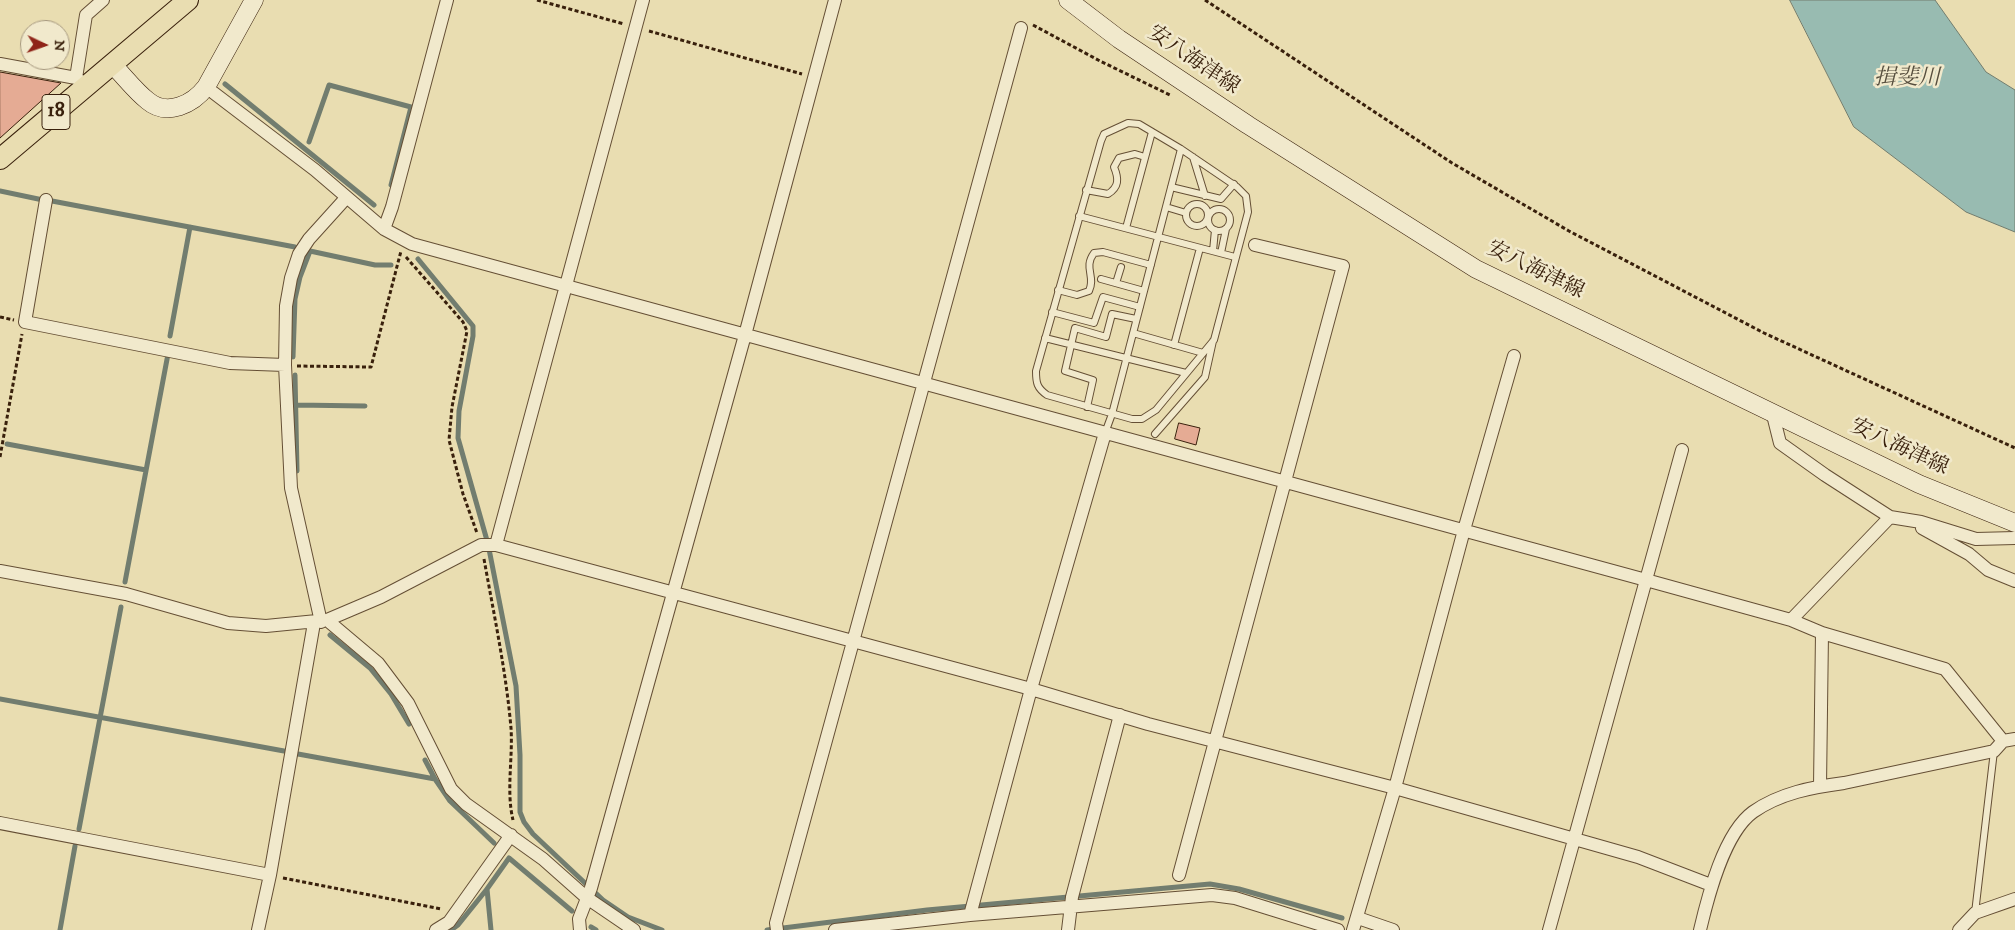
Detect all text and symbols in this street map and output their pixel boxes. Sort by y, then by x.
north arrow [20,20,70,70]
street label: 安八海津線 [1142,21,1244,101]
text: N [50,40,68,52]
water label: 揖斐川 [1874,66,1940,92]
road number: 18 [42,94,70,130]
street label: 安八海津線 [1482,237,1588,305]
street label: 安八海津線 [1846,414,1952,482]

